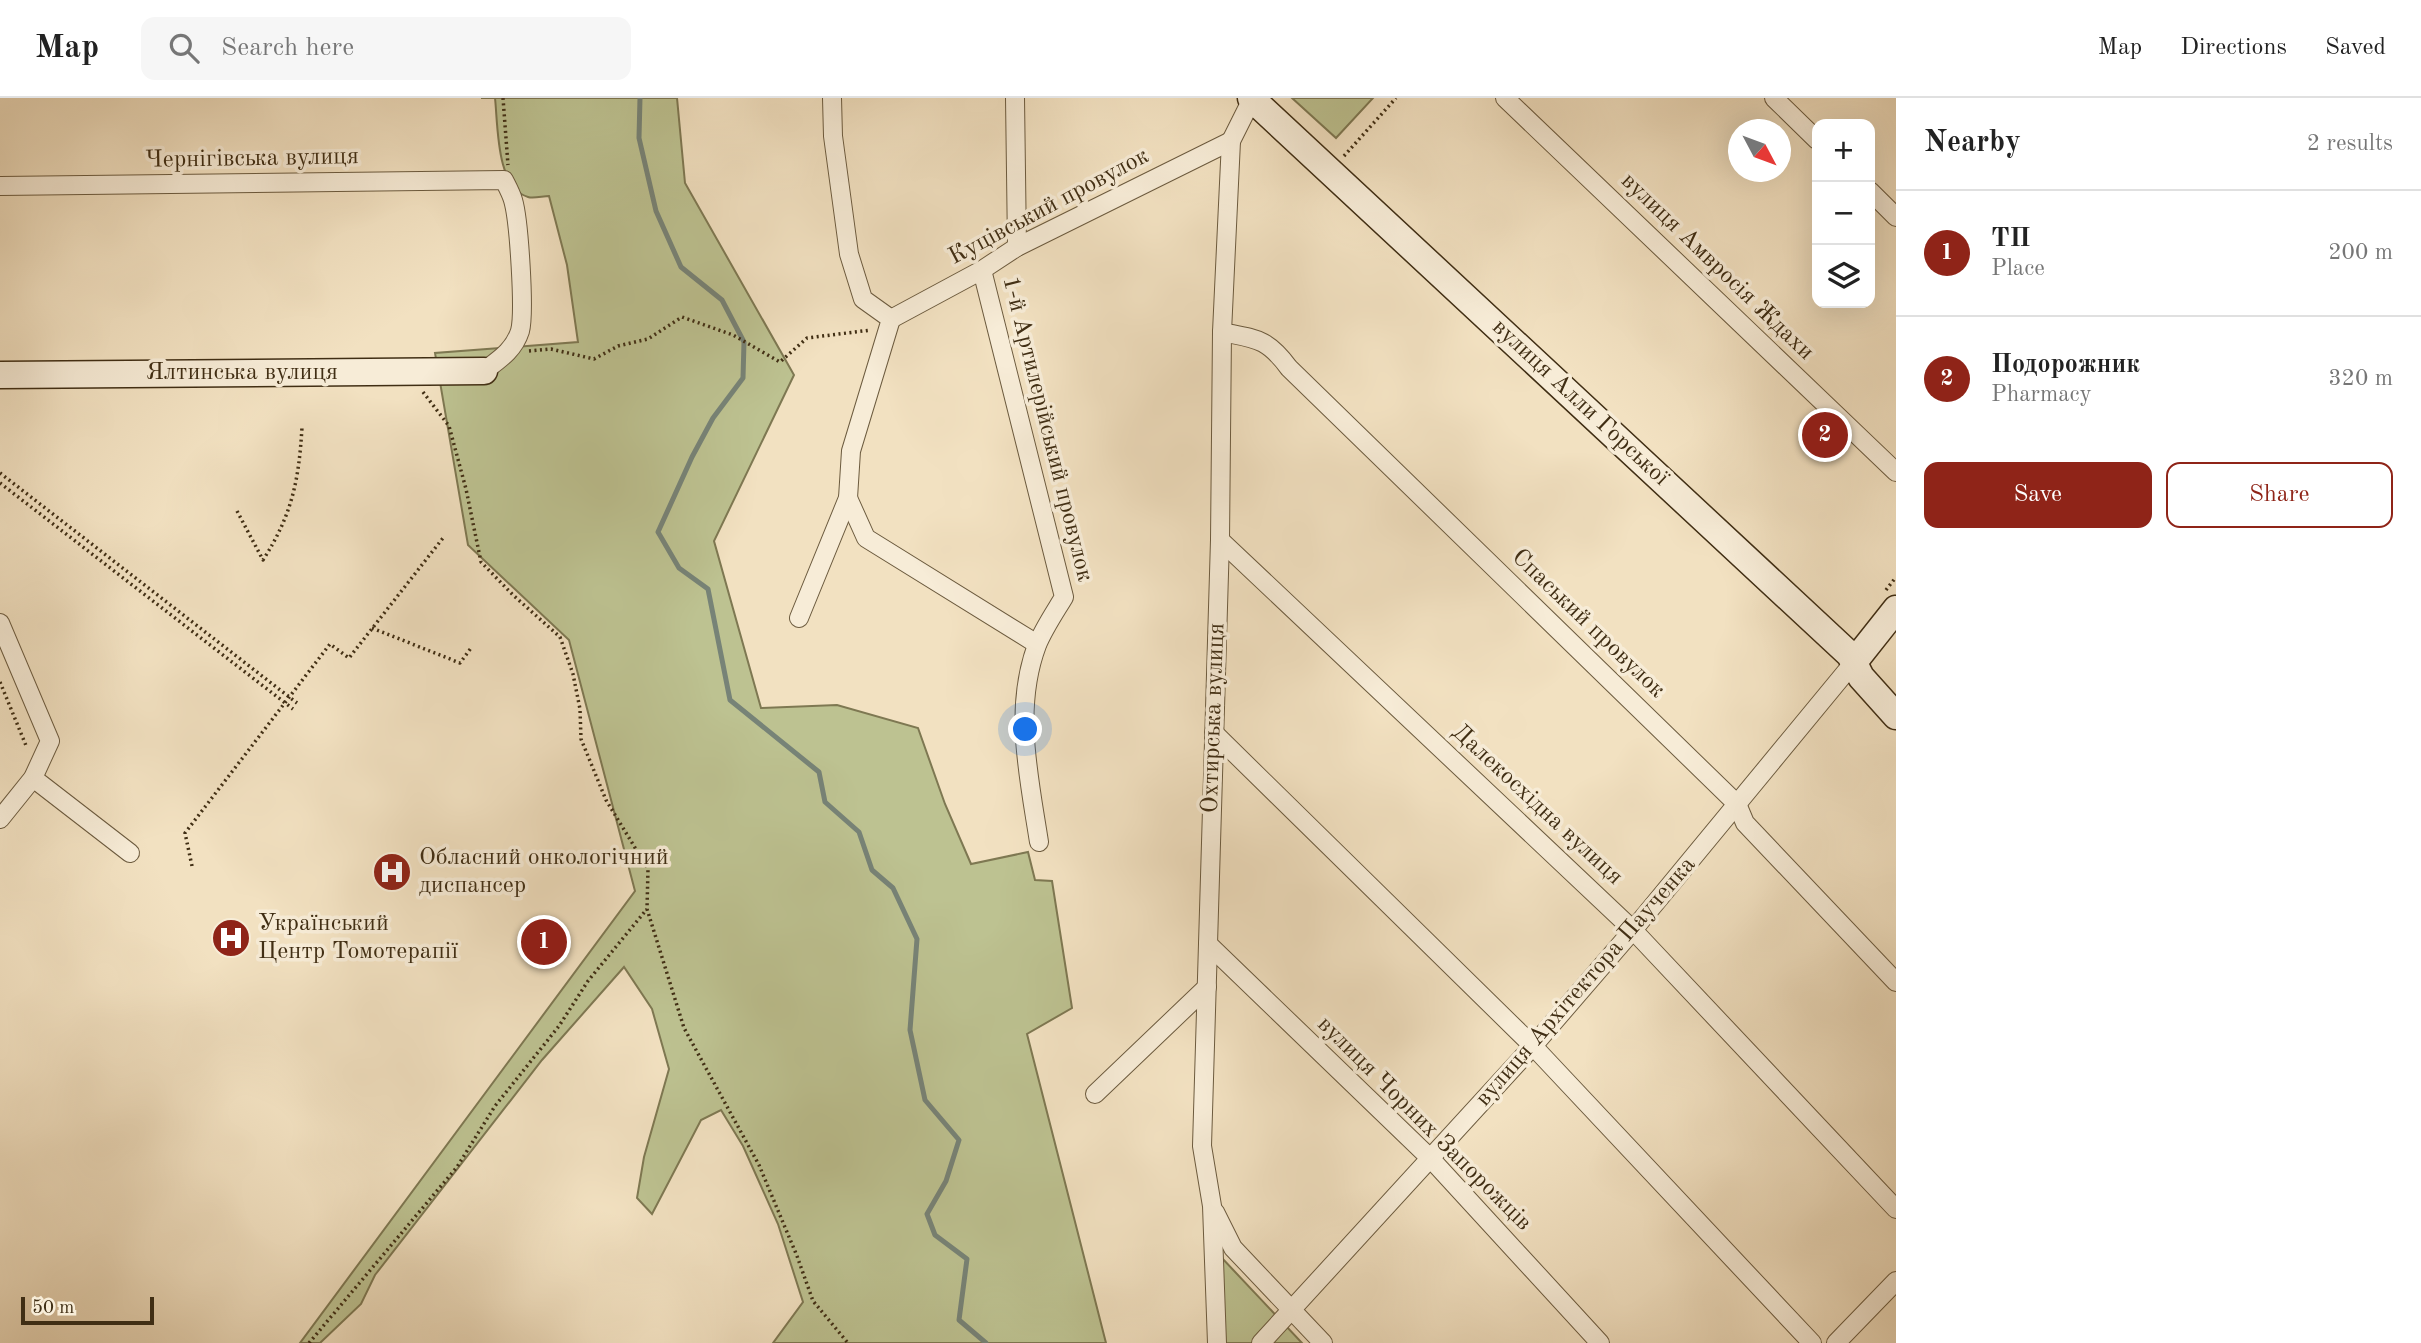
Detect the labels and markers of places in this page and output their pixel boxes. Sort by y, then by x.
pin: 2 [1802,409,1848,461]
place label: Обласний онкологічний диспансер [419,846,669,898]
hospital icon: Обласний онкологічний диспансер [371,851,413,893]
place label: Український Центр Томотерапії [258,912,458,964]
pin: 1 [521,916,567,968]
hospital icon: Український Центр Томотерапії [210,917,252,959]

